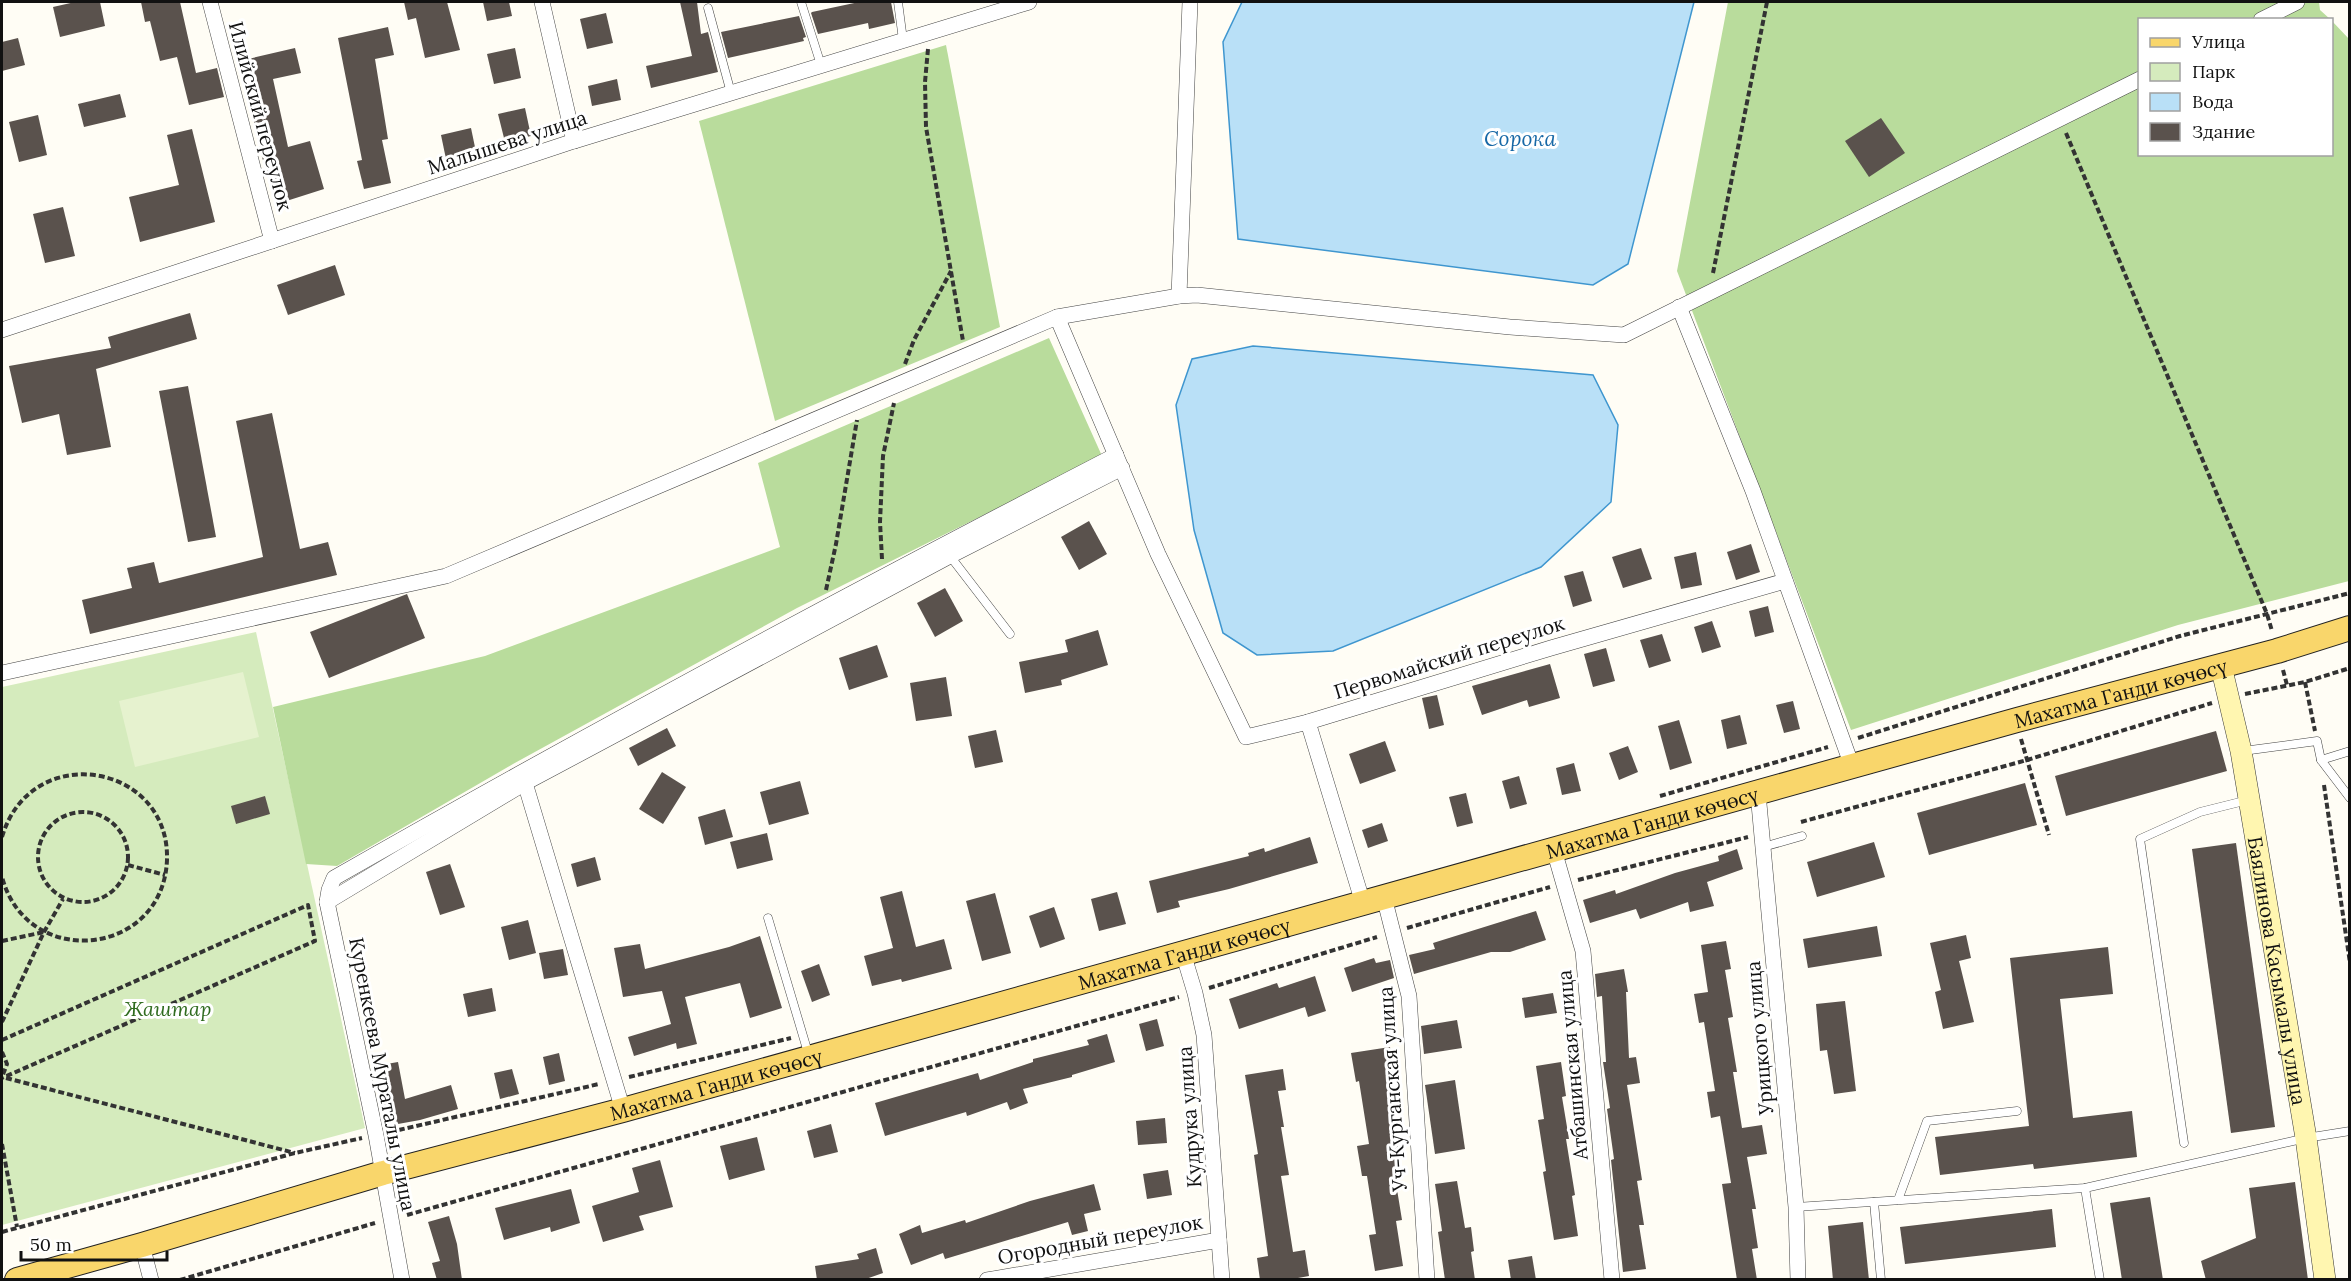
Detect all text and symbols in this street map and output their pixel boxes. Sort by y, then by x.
legend [2138,18,2333,156]
street label: Илийский переулок [224,19,298,214]
text: Улица [2191,30,2245,53]
text: Парк [2192,60,2236,83]
text: Вода [2192,90,2234,113]
street label: Малышева улица [424,104,590,180]
text: Здание [2192,120,2255,143]
water label: Сорока [1484,125,1556,152]
street label: Первомайский переулок [1331,610,1568,704]
street label: Махатма Ганди көчөсү [2011,652,2230,733]
street label: Махатма Ганди көчөсү [1543,780,1762,864]
street label: Баялинова Касымалы улица [2243,834,2313,1107]
street label: Махатма Ганди көчөсү [1075,911,1294,995]
street label: Куренкеева Мураталы улица [344,935,422,1213]
street label: Урицкого улица [1740,960,1778,1117]
street label: Атбашинская улица [1551,969,1593,1162]
street label: Уч-Курганская улица [1372,986,1412,1193]
park label: Жаштар [123,996,212,1021]
street label: Махатма Ганди көчөсү [607,1042,826,1125]
street label: Кудрука улица [1172,1045,1206,1189]
street label: Огородный переулок [996,1209,1205,1269]
scale bar [21,1224,166,1262]
text: 50 m [30,1233,72,1256]

